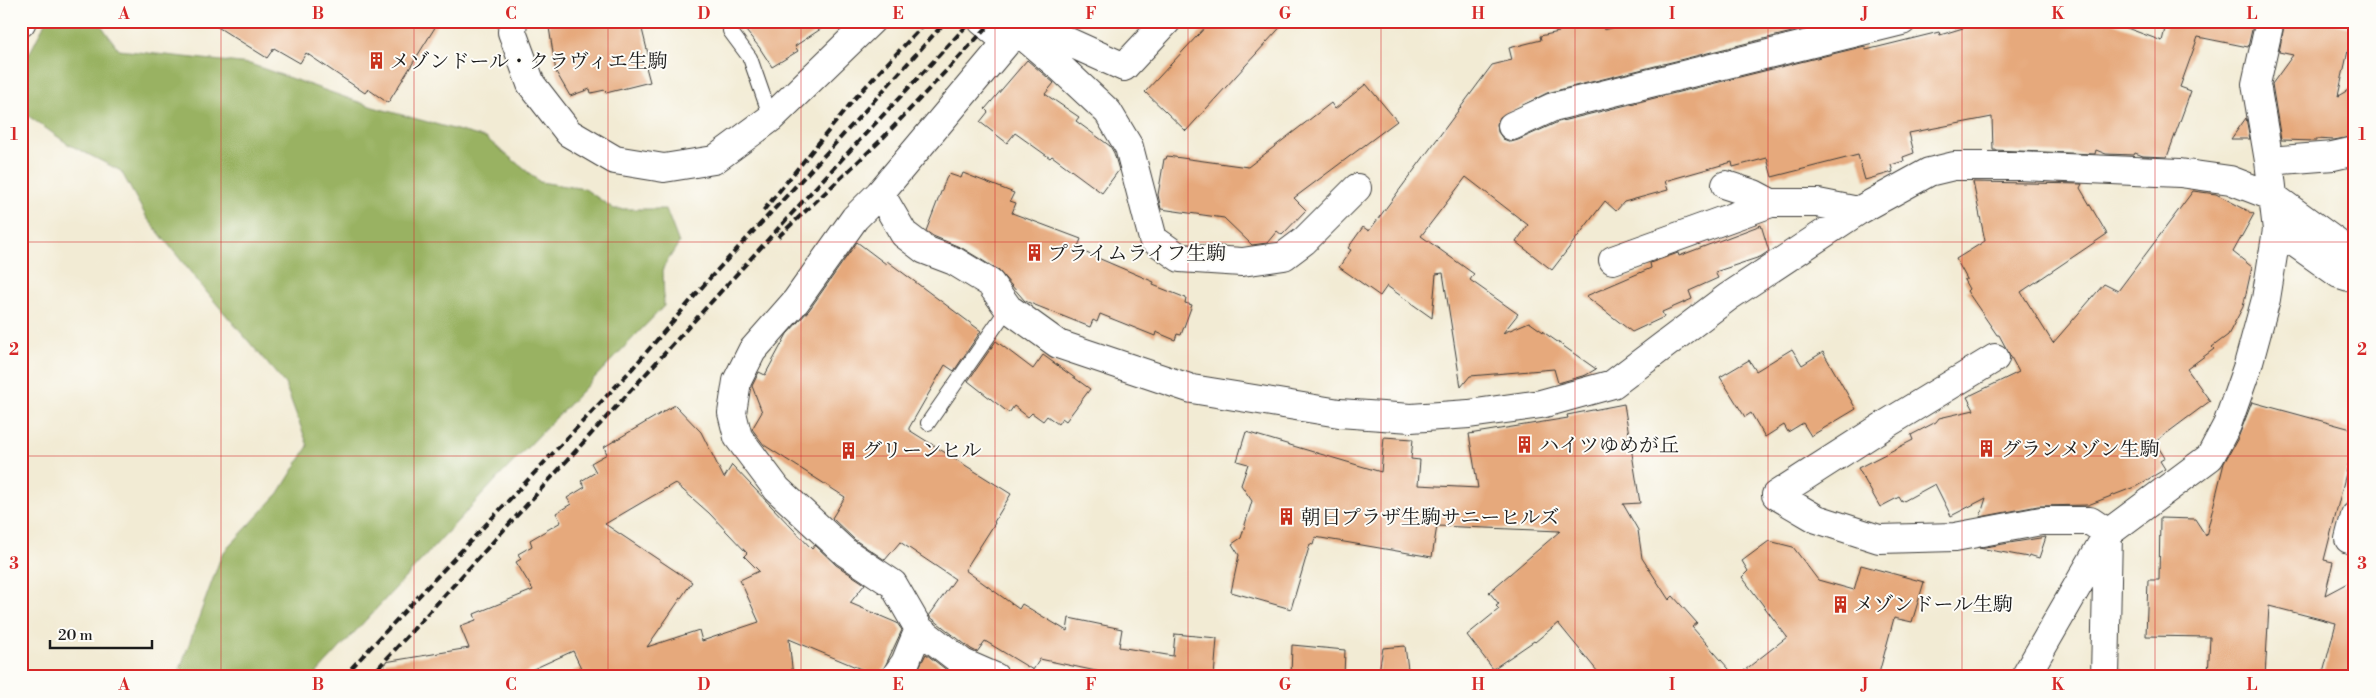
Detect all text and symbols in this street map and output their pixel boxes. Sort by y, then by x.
text: A [117,4,130,24]
text: B [312,4,324,24]
text: C [505,4,517,24]
text: D [698,4,711,24]
text: E [892,4,904,24]
text: F [1085,4,1097,24]
text: G [1279,4,1292,24]
text: H [1471,4,1485,24]
text: I [1669,4,1675,24]
text: J [1860,4,1868,24]
text: K [2052,4,2066,24]
text: L [2247,4,2258,24]
place label: メゾンドール・クラヴィエ生駒 [390,50,668,75]
building icon: メゾンドール・クラヴィエ生駒 [366,51,386,71]
text: 1 [10,125,18,145]
text: 1 [2358,125,2366,145]
place label: プライムライフ生駒 [1048,242,1226,267]
building icon: プライムライフ生駒 [1024,243,1044,263]
text: 2 [9,340,19,360]
text: 2 [2357,340,2367,360]
place label: ハイツゆめが丘 [1539,434,1679,459]
building icon: ハイツゆめが丘 [1515,435,1535,455]
place label: グランメゾン生駒 [2001,438,2160,463]
place label: グリーンヒル [862,439,982,464]
building icon: グランメゾン生駒 [1977,439,1997,459]
building icon: グリーンヒル [838,440,858,460]
place label: 朝日プラザ生駒サニーヒルズ [1301,506,1560,531]
building icon: 朝日プラザ生駒サニーヒルズ [1277,507,1297,527]
text: 3 [9,554,19,574]
text: 3 [2357,554,2367,574]
place label: メゾンドール生駒 [1854,593,2013,618]
building icon: メゾンドール生駒 [1830,594,1850,614]
scale bar [50,618,152,650]
text: 20 m [58,626,93,645]
text: A [117,675,130,695]
text: B [312,675,324,695]
text: C [505,675,517,695]
text: D [698,675,711,695]
text: E [892,675,904,695]
text: F [1085,675,1097,695]
text: G [1279,675,1292,695]
text: H [1471,675,1485,695]
text: I [1669,675,1675,695]
text: J [1860,675,1868,695]
text: K [2052,675,2066,695]
text: L [2247,675,2258,695]

